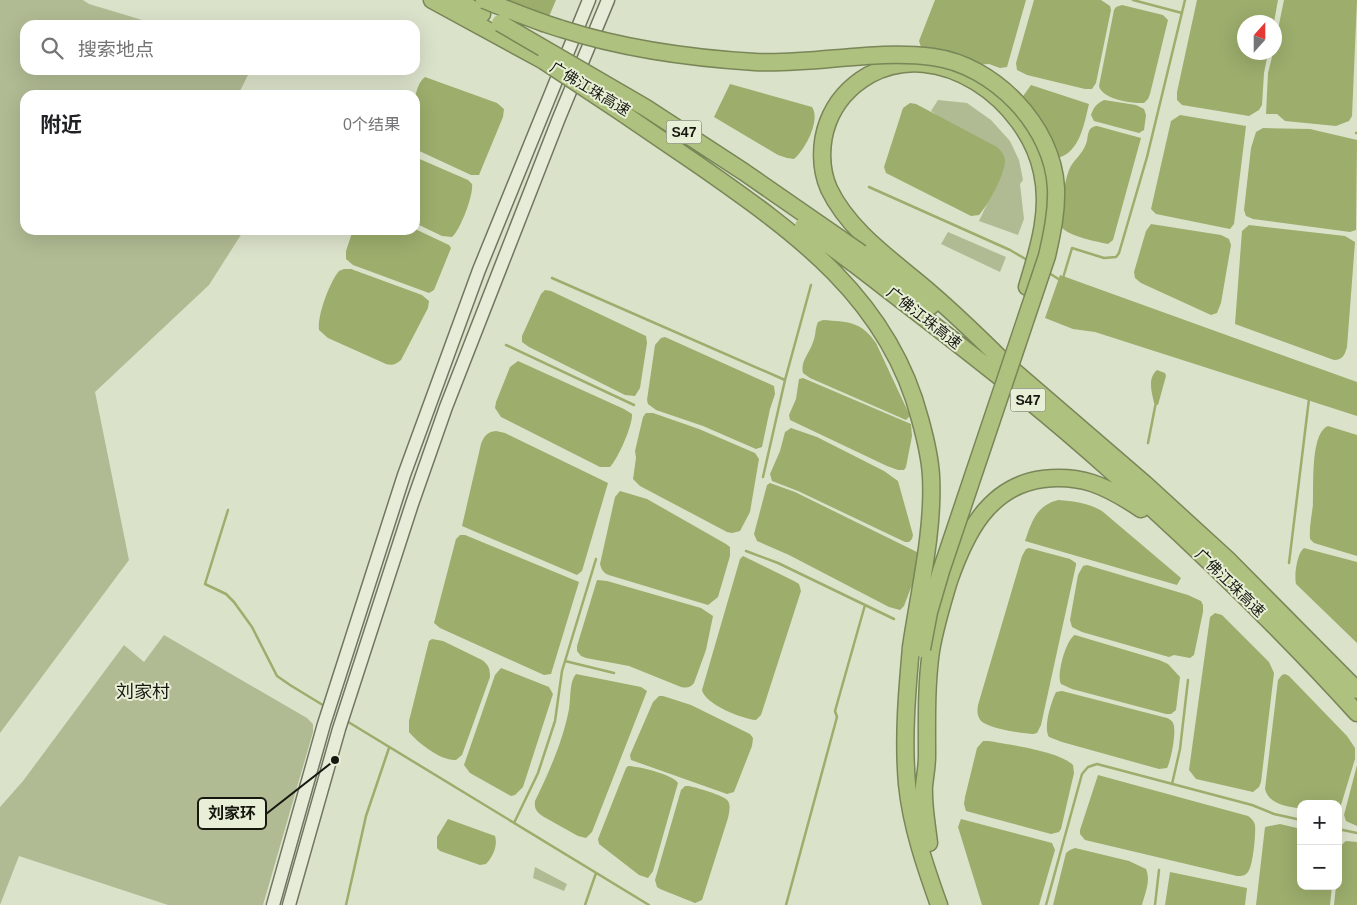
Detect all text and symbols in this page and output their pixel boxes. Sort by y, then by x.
north arrow [1237,15,1282,60]
search box [20,20,420,75]
icon: search [38,34,66,62]
text: 搜索地点 [78,39,154,60]
street label: 广佛江珠高速 [547,58,633,119]
text: 附近 [40,113,82,136]
text: 0个结果 [343,116,400,133]
road number: S47 [666,120,702,144]
street label: 广佛江珠高速 [884,283,965,352]
road number: S47 [1010,388,1046,412]
street label: 广佛江珠高速 [1192,545,1269,620]
district label: 刘家村 [116,682,170,702]
callout: 刘家环 [198,798,266,829]
map controls [1297,800,1342,890]
button: + [1297,800,1342,845]
text: 刘家环 [208,804,256,822]
button: − [1297,845,1342,890]

